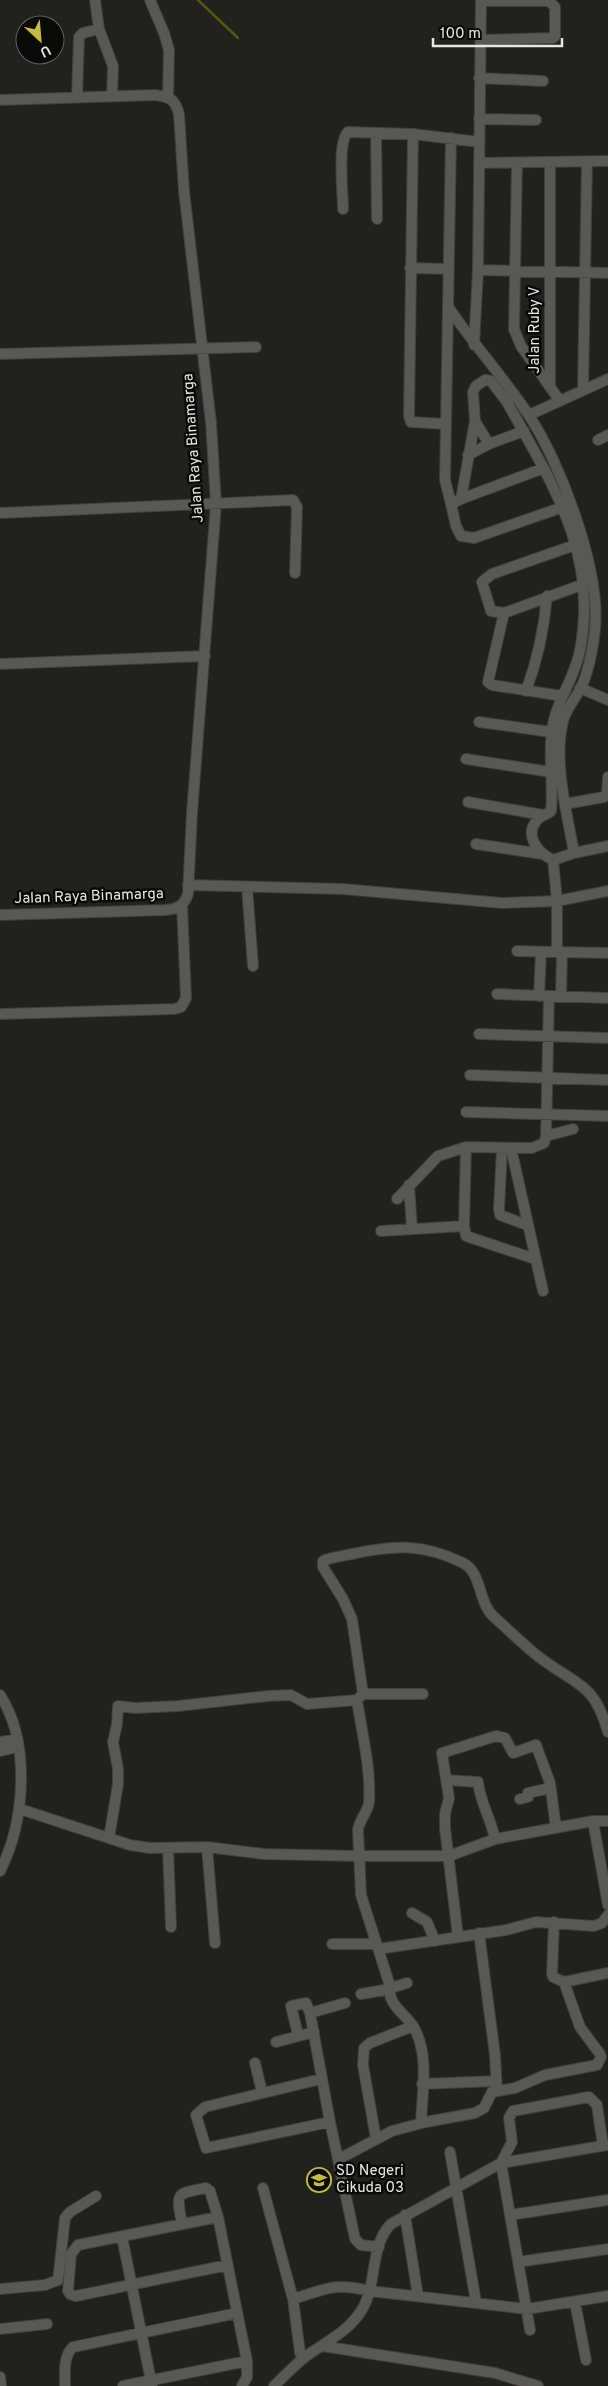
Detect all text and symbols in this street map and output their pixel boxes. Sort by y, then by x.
north arrow [15,15,65,65]
scale bar [433,15,562,47]
text: 100 m [440,25,481,44]
text: U [37,41,53,60]
street label: Jalan Ruby V [526,286,545,374]
street label: Jalan Raya Binamarga [179,373,209,523]
street label: Jalan Raya Binamarga [14,885,164,909]
place label: SD Negeri Cikuda 03 [336,2162,404,2198]
school or university icon: SD Negeri Cikuda 03 [306,2167,332,2193]

